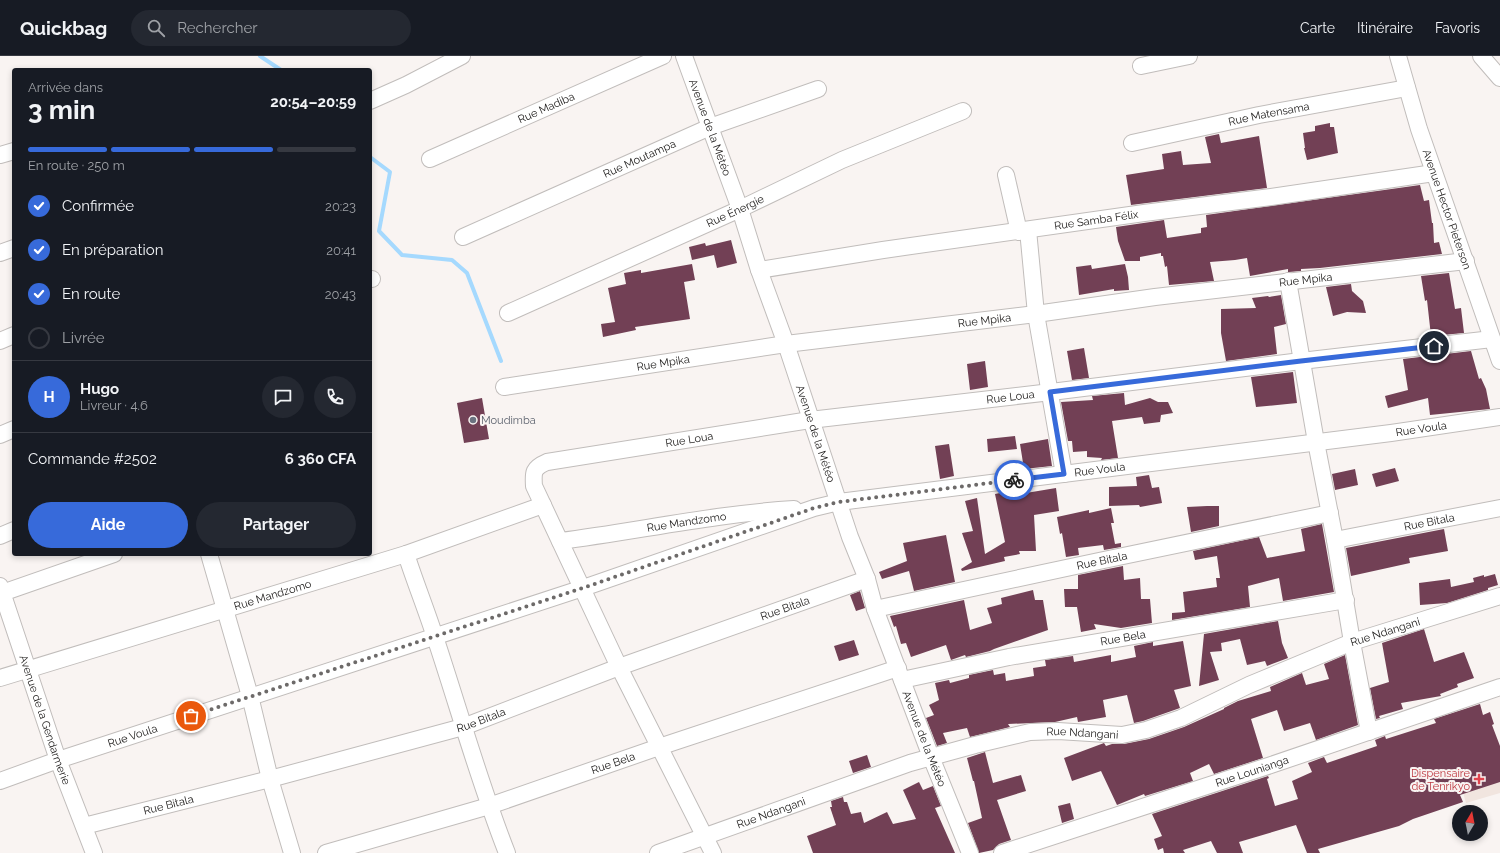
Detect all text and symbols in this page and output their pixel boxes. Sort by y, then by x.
search box [131,10,411,46]
text: Quickbag [20,17,107,39]
icon: search [145,17,167,39]
text: Rechercher [177,19,257,37]
text: Carte [1300,20,1335,36]
text: Itinéraire [1357,20,1413,36]
text: Favoris [1435,20,1480,36]
street label: Avenue de la Météo [686,77,733,178]
text: Arrivée dans [28,80,103,95]
street label: Rue Madiba [516,90,577,126]
text: 20:54–20:59 [270,93,356,111]
text: 3 min [28,95,95,125]
street label: Rue Matensama [1227,100,1311,129]
street label: Rue Moutampa [601,137,678,181]
street label: Avenue Hector Pieterson [1420,148,1474,271]
text: En route · 250 m [28,158,125,173]
street label: Rue Énergie [705,192,767,230]
icon: check [28,195,50,217]
text: Confirmée [62,197,134,215]
text: 20:23 [325,199,356,214]
street label: Rue Samba Félix [1053,208,1140,233]
icon: check [28,239,50,261]
text: En préparation [62,241,163,259]
text: 20:41 [326,243,356,258]
street label: Rue Mpika [1278,271,1333,290]
icon: check [28,283,50,305]
text: En route [62,285,120,303]
text: 20:43 [325,287,356,302]
street label: Rue Mpika [957,311,1012,330]
text: Livrée [62,329,105,347]
pin [1417,329,1451,363]
icon: home [1423,335,1445,357]
street label: Rue Mpika [636,353,691,374]
button: chat [262,376,304,418]
button: phone [314,376,356,418]
text: Hugo [80,380,119,398]
street label: Avenue de la Météo [793,383,838,485]
text: H [43,388,55,406]
street label: Rue Loua [986,388,1035,406]
text: Livreur · 4.6 [80,398,148,413]
place label: Moudimba [481,414,536,427]
marker: Moudimba [468,415,478,425]
street label: Rue Voula [1395,419,1448,439]
street label: Rue Loua [664,430,714,450]
text: Commande #2502 [28,450,157,468]
text: 6 360 CFA [285,450,356,468]
courier [994,460,1034,500]
street label: Rue Voula [1073,460,1126,480]
icon: bike [1003,469,1025,491]
button: Aide [28,502,188,548]
button: Partager [196,502,356,548]
street label: Rue Mandzomo [646,510,728,535]
street label: Rue Bitala [1403,511,1456,533]
street label: Rue Bitala [1075,549,1128,573]
street label: Rue Mandzomo [232,577,313,613]
street label: Rue Bitala [759,594,812,623]
street label: Rue Ndangani [1349,615,1422,649]
street label: Rue Bela [1099,628,1147,648]
street label: Avenue de la Gendarmerie [16,653,73,787]
street label: Avenue de la Météo [899,689,949,789]
pin [174,699,208,733]
icon: bag [180,705,202,727]
street label: Rue Bitala [455,705,507,735]
street label: Rue Voula [106,722,159,750]
street label: Rue Ndangani [1046,725,1119,742]
street label: Rue Bela [590,750,637,777]
street label: Rue Lounianga [1214,753,1290,790]
place label: Dispensaire de Tenrikyo [1411,767,1471,793]
marker: Dispensaire de Tenrikyo [1473,773,1485,785]
street label: Rue Bitala [142,793,195,818]
street label: Rue Ndangani [735,795,807,831]
north arrow [1452,805,1488,841]
map controls [1452,805,1488,841]

